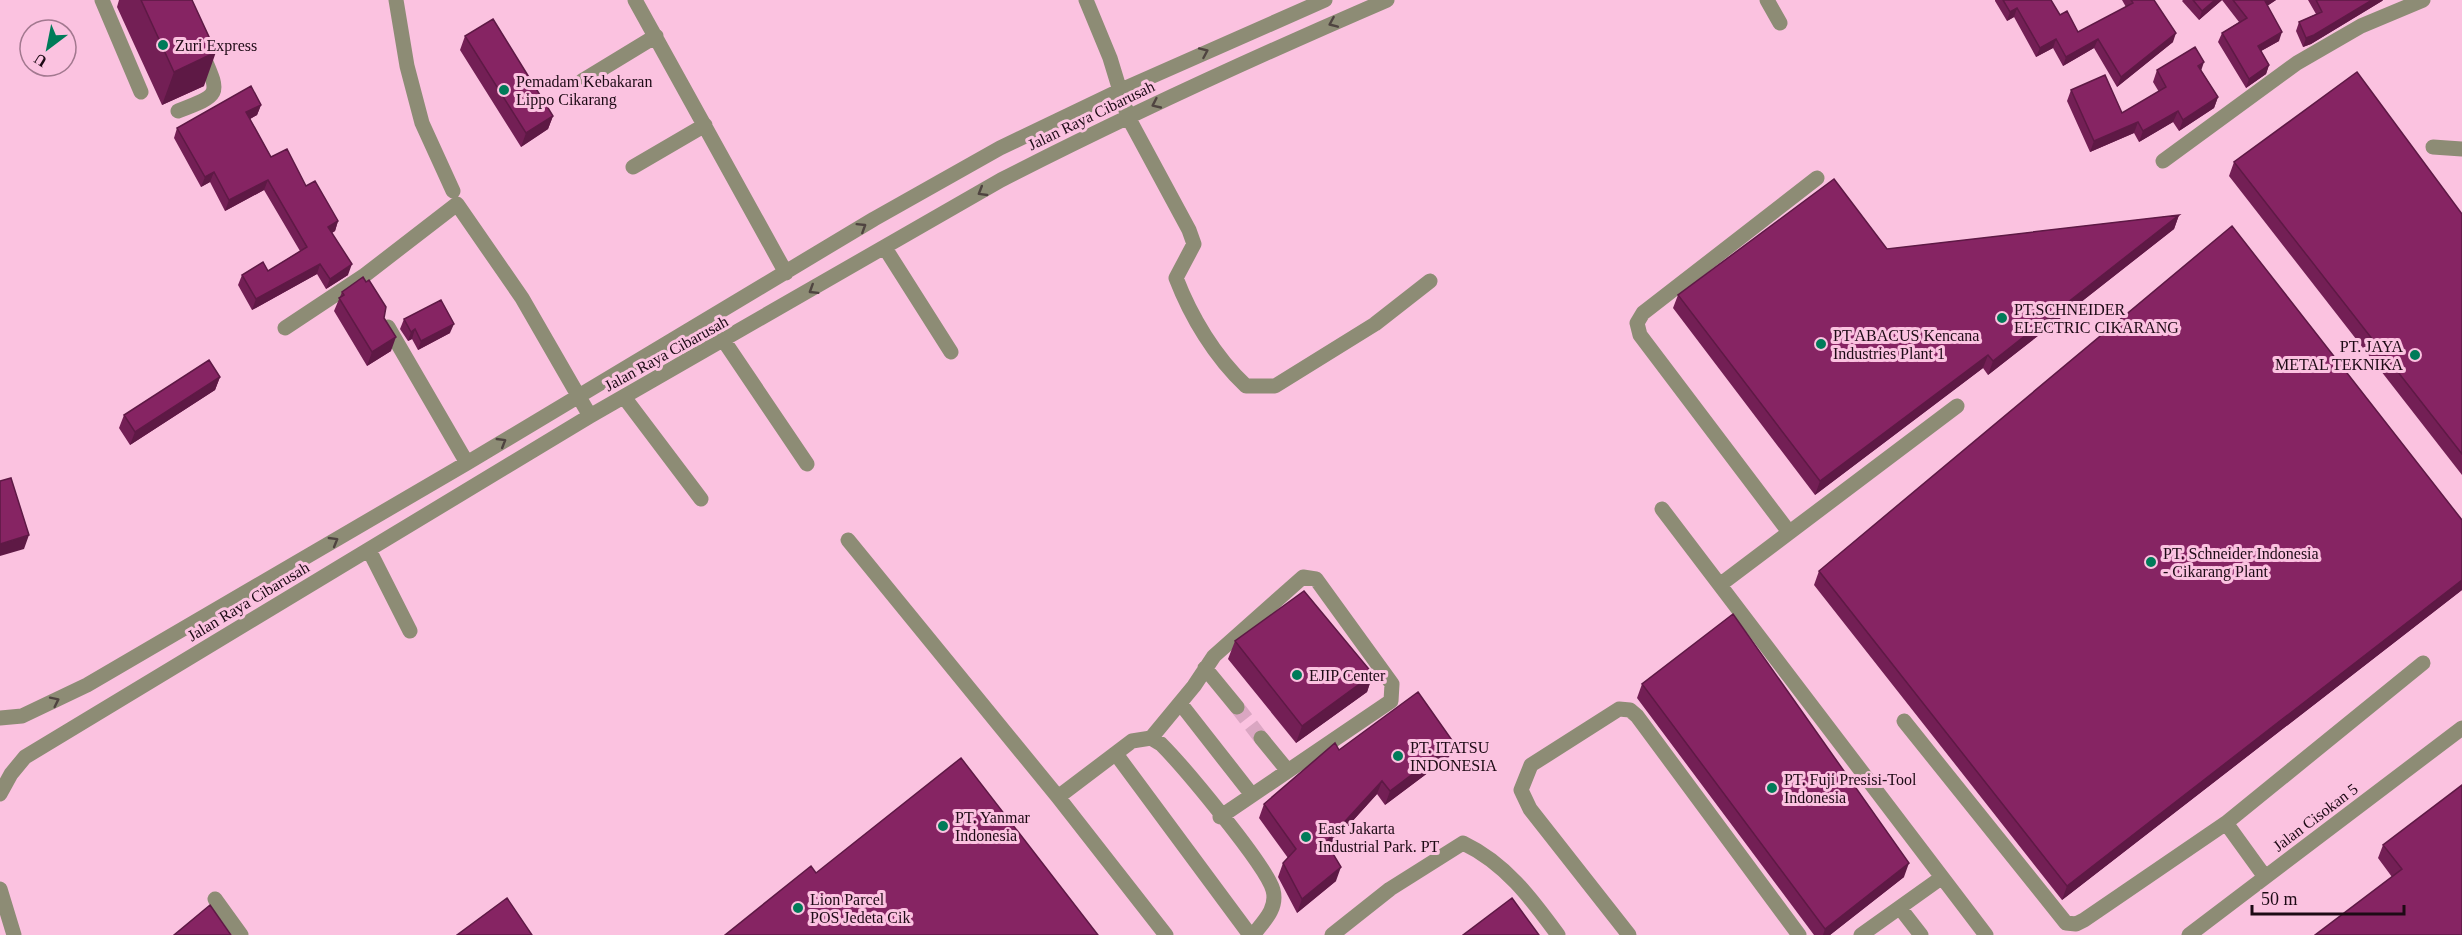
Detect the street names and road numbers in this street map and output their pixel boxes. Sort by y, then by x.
street label: Jalan Raya Cibarusah [1025,77,1158,154]
street label: Jalan Raya Cibarusah [601,312,731,395]
street label: Jalan Raya Cibarusah [184,558,313,645]
street label: Jalan Cisokan 5 [2270,780,2361,855]

